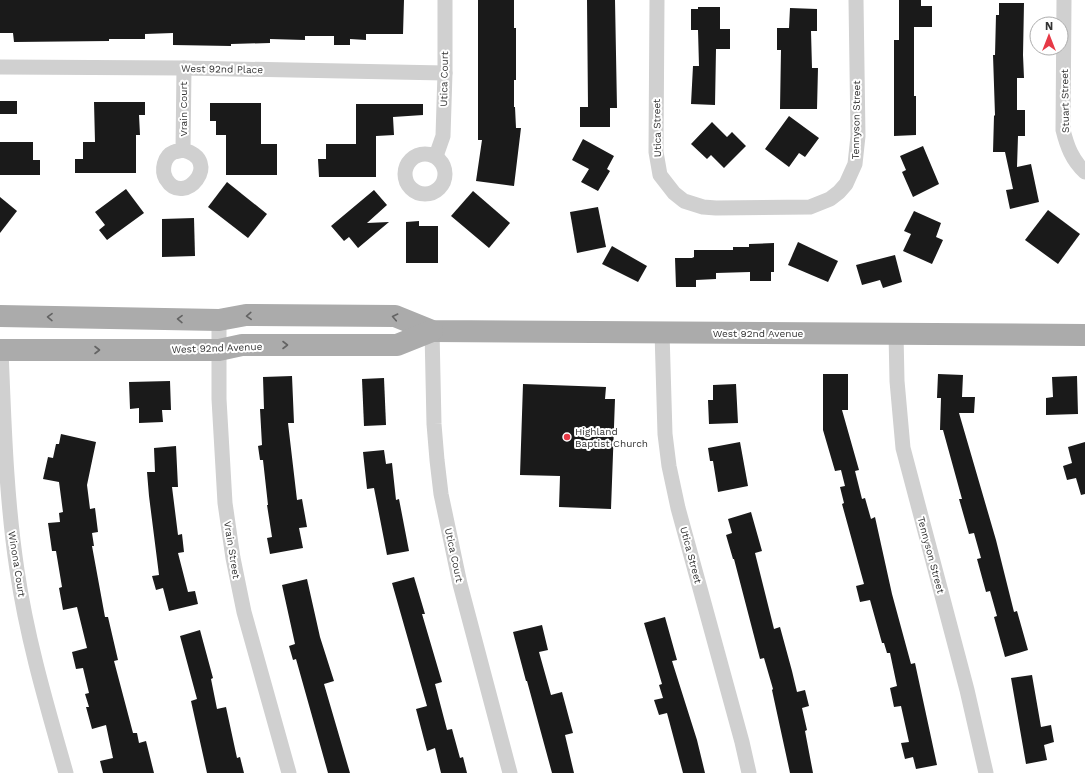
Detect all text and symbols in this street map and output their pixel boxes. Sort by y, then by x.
north arrow [1029,16,1069,56]
text: N [1045,20,1053,33]
street label: Utica Court [438,50,450,107]
street label: West 92nd Place [181,63,263,75]
street label: Stuart Street [1059,68,1071,133]
street label: Tennyson Street [850,80,862,160]
street label: Vrain Court [178,81,189,137]
street label: Utica Street [651,98,663,157]
one-way arrow [246,311,252,320]
one-way arrow [47,313,53,321]
one-way arrow [392,314,398,322]
one-way arrow [177,315,183,323]
street label: West 92nd Avenue [713,328,804,339]
street label: West 92nd Avenue [171,341,263,355]
one-way arrow [282,341,288,349]
one-way arrow [94,346,100,354]
place label: Highland Baptist Church [575,426,648,449]
marker: Highland Baptist Church [562,432,572,442]
street label: Tennyson Street [915,515,947,595]
street label: Vrain Street [222,520,242,580]
street label: Utica Street [678,525,704,585]
street label: Utica Court [443,527,465,584]
street label: Winona Court [6,530,28,598]

